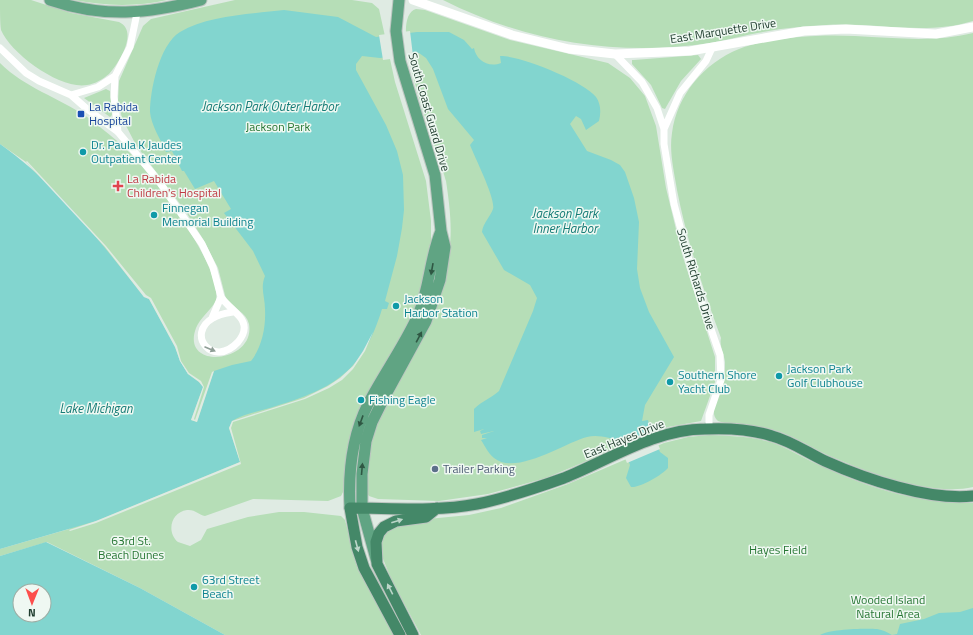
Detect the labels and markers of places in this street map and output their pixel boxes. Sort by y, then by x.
place label: La Rabida Hospital [89,97,138,130]
marker: La Rabida Hospital [76,109,86,119]
place label: Dr. Paula K Jaudes Outpatient Center [91,135,182,168]
marker: Dr. Paula K Jaudes Outpatient Center [78,147,88,157]
place label: La Rabida Children's Hospital [127,169,221,202]
marker: La Rabida Children's Hospital [112,180,124,192]
place label: Finnegan Memorial Building [162,198,253,231]
marker: Finnegan Memorial Building [149,210,159,220]
place label: Jackson Harbor Station [404,289,478,322]
marker: Jackson Harbor Station [391,301,401,311]
place label: Jackson Park Golf Clubhouse [787,359,863,392]
place label: Southern Shore Yacht Club [678,365,757,398]
marker: Jackson Park Golf Clubhouse [774,371,784,381]
marker: Southern Shore Yacht Club [665,377,675,387]
place label: Fishing Eagle [369,390,436,409]
marker: Fishing Eagle [356,395,366,405]
place label: Trailer Parking [443,459,515,478]
marker: Trailer Parking [430,464,440,474]
place label: 63rd Street Beach [202,570,260,603]
marker: 63rd Street Beach [189,582,199,592]

